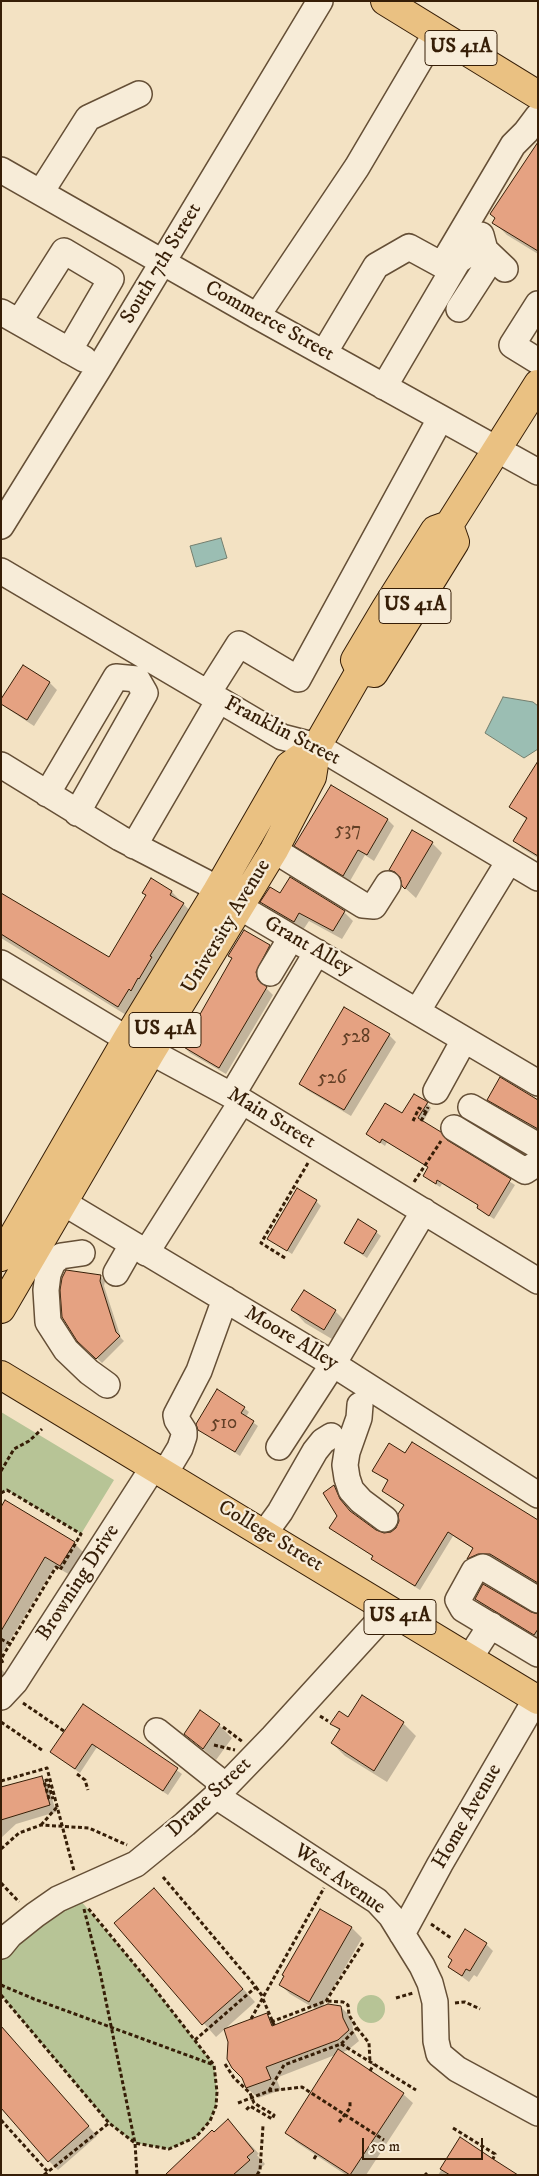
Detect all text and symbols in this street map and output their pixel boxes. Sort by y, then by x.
road number: US 41A [425,30,497,66]
street label: South 7th Street [116,199,208,329]
street label: Commerce Street [200,276,338,368]
road number: US 41A [379,588,451,624]
street label: Franklin Street [220,692,344,772]
house number: 537 [335,820,361,842]
street label: University Avenue [177,855,277,999]
street label: Grant Alley [259,912,357,982]
road number: US 41A [129,1012,201,1048]
house number: 528 [342,1027,370,1049]
house number: 526 [318,1068,346,1090]
street label: Main Street [222,1083,320,1155]
street label: Moore Alley [240,1301,342,1377]
house number: 510 [211,1413,237,1435]
street label: College Street [213,1496,327,1578]
street label: Browning Drive [32,1520,126,1646]
road number: US 41A [364,1600,436,1634]
street label: Drane Street [163,1753,257,1843]
street label: Home Avenue [428,1760,508,1874]
street label: West Avenue [288,1839,390,1921]
scale bar [364,2128,485,2160]
text: 50 m [370,2137,400,2156]

